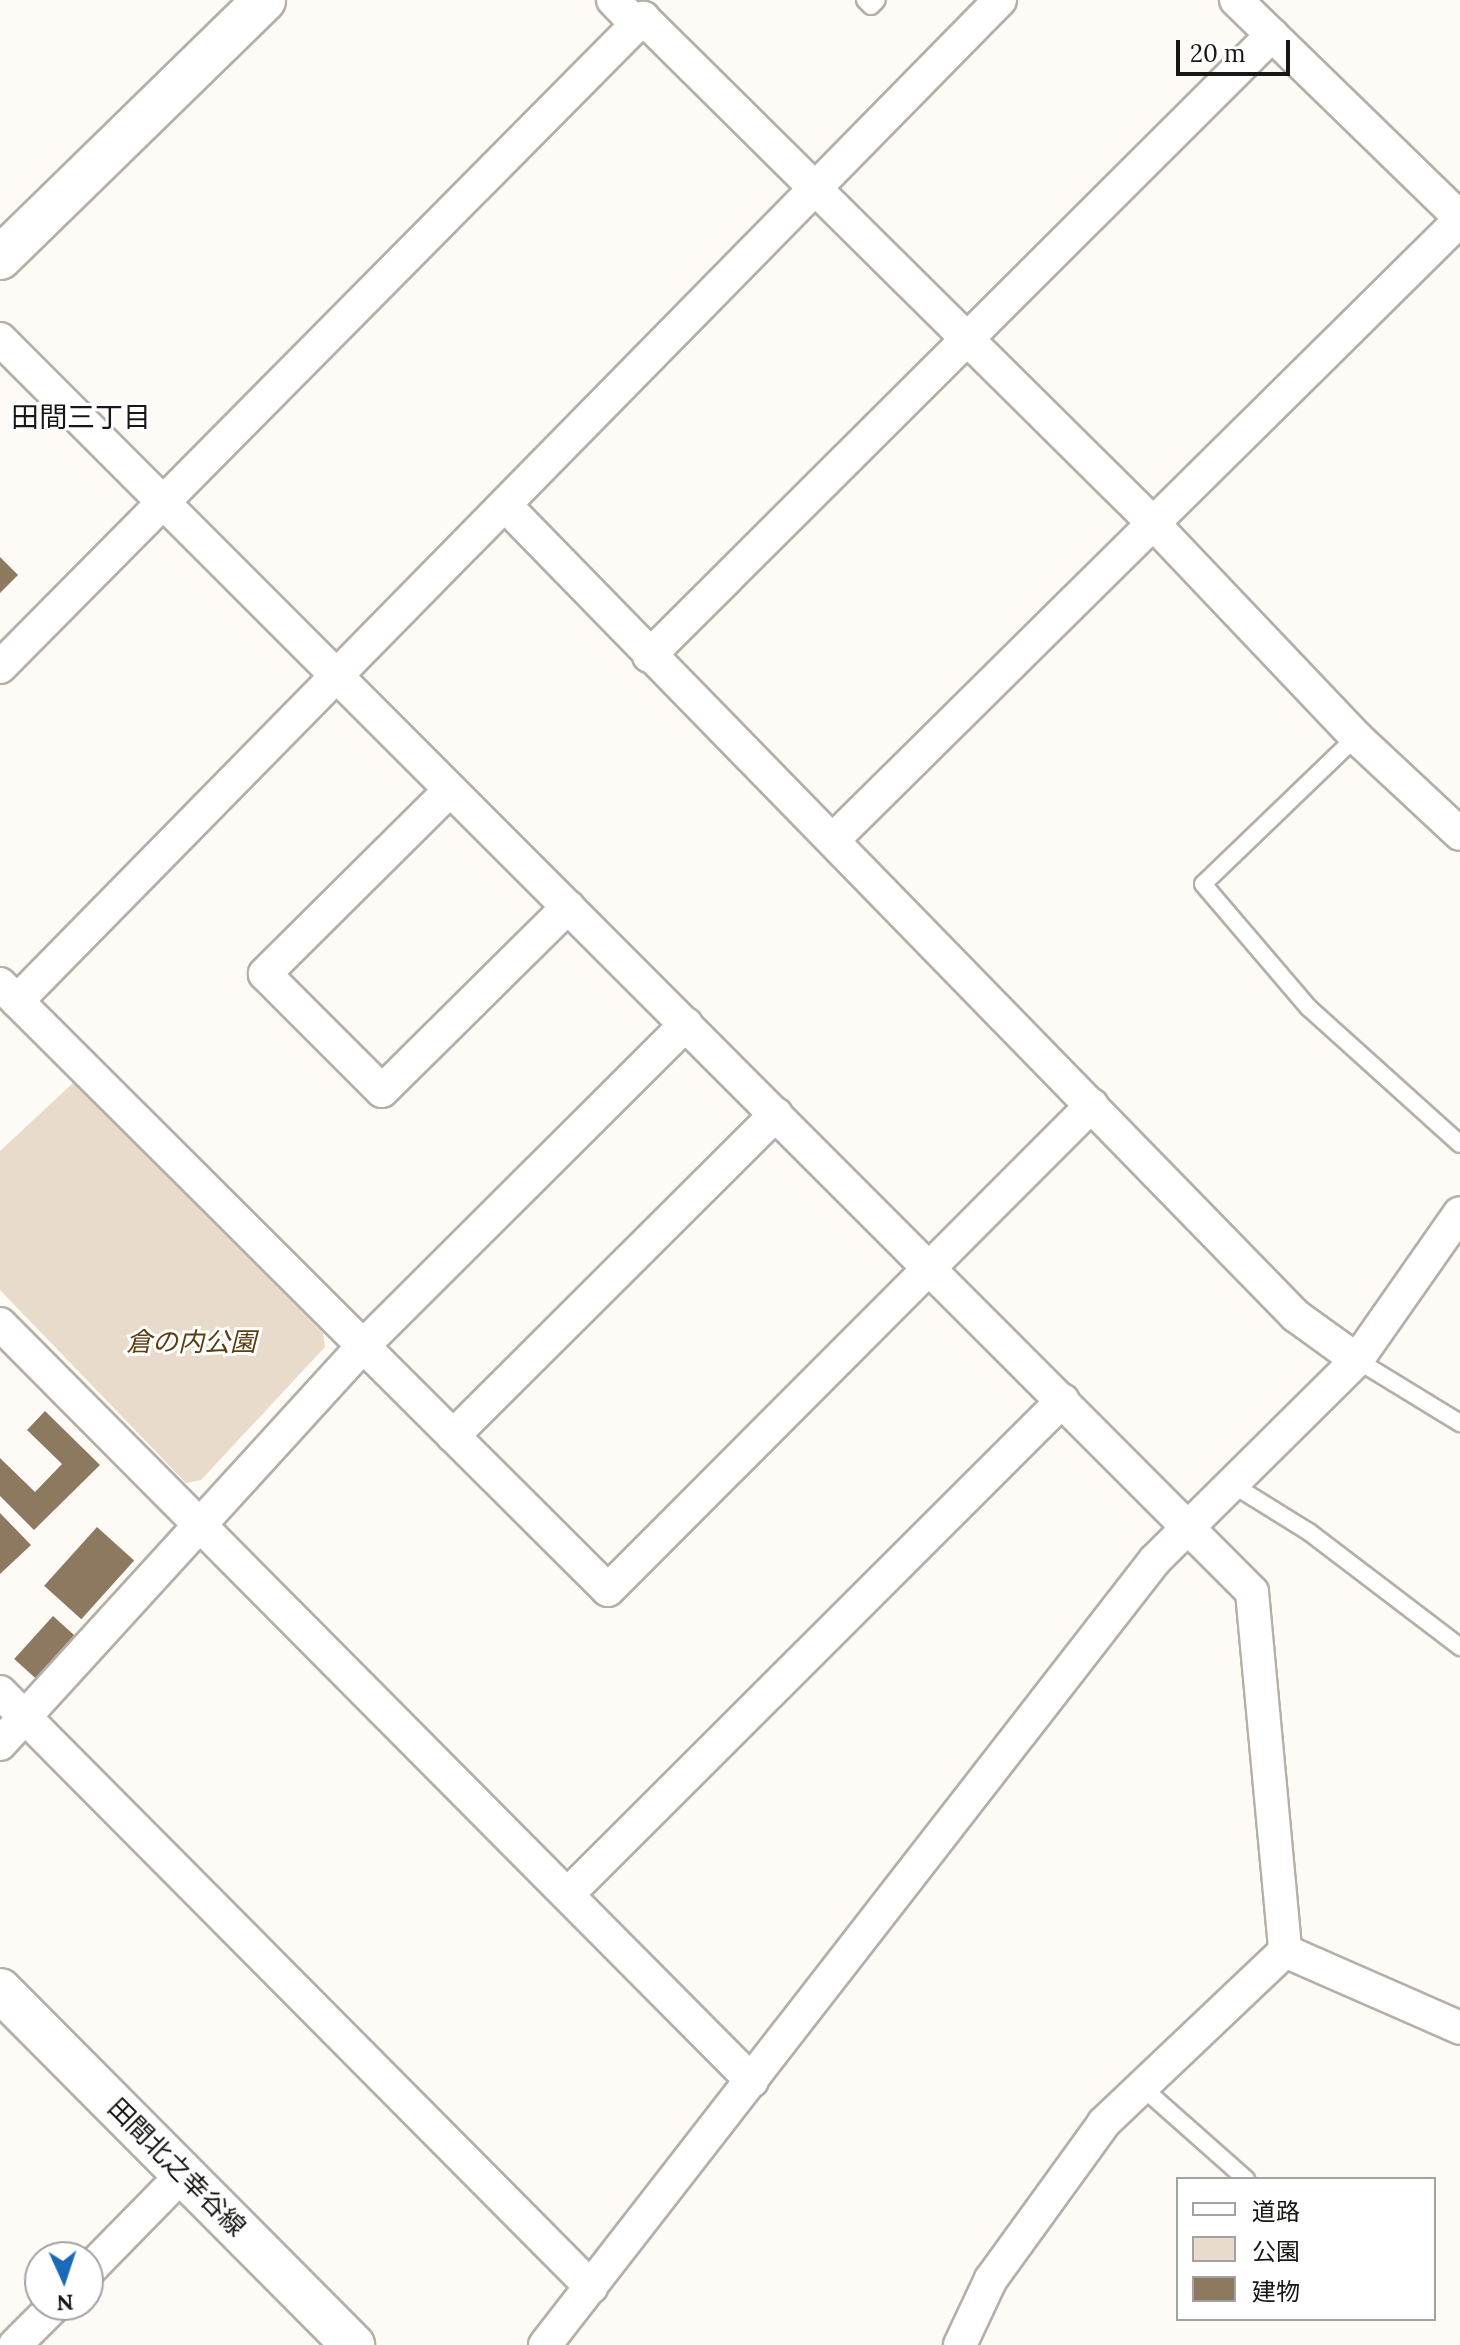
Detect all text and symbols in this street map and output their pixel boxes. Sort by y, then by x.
scale bar [1180,24,1294,74]
text: 20 m [1190,38,1246,69]
district label: 田間三丁目 [11,400,151,434]
park label: 倉の内公園 [126,1326,256,1358]
street label: 田間北之幸谷線 [102,2092,252,2242]
legend [1176,2177,1436,2321]
text: 道路 [1252,2196,1300,2227]
text: 公園 [1252,2236,1300,2267]
north arrow [24,2241,104,2321]
text: 建物 [1252,2276,1300,2307]
text: N [56,2289,74,2317]

